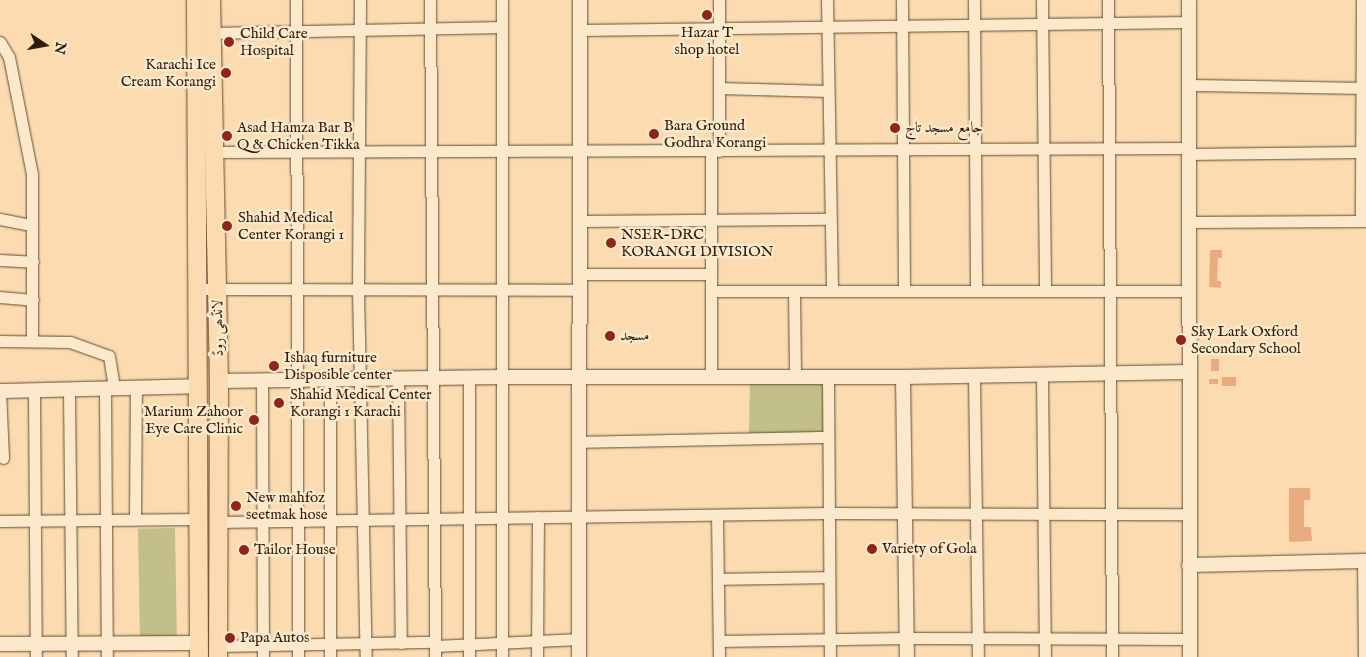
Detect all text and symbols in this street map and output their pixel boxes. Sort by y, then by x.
marker: Hazar T shop hotel [701,9,713,21]
north arrow [20,20,70,70]
place label: Hazar T shop hotel [675,23,739,58]
place label: Child Care Hospital [240,24,308,59]
marker: Child Care Hospital [222,35,236,49]
text: N [50,40,70,56]
place label: Karachi Ice Cream Korangi [121,55,216,90]
marker: Karachi Ice Cream Korangi [220,67,232,79]
place label: Bara Ground Godhra Korangi [664,116,766,151]
place label: Asad Hamza Bar B Q & Chicken Tikka [237,118,360,153]
place label: جامع مسجد تاج [905,119,983,137]
marker: جامع مسجد تاج [889,122,901,134]
marker: Bara Ground Godhra Korangi [648,128,660,140]
marker: Asad Hamza Bar B Q & Chicken Tikka [221,130,233,142]
place label: Shahid Medical Center Korangi 1 [238,208,344,243]
marker: Shahid Medical Center Korangi 1 [220,219,234,233]
place label: NSER-DRC KORANGI DIVISION [621,225,773,260]
marker: NSER-DRC KORANGI DIVISION [605,237,617,249]
street label: لانڈھی روڈ [209,299,227,357]
place label: Sky Lark Oxford Secondary School [1191,322,1301,357]
place label: مسجد [620,327,649,345]
marker: مسجد [604,330,616,342]
marker: Sky Lark Oxford Secondary School [1175,334,1187,346]
place label: Ishaq furniture Disposible center [284,348,392,383]
marker: Ishaq furniture Disposible center [268,360,280,372]
place label: Shahid Medical Center Korangi 1 Karachi [290,385,432,420]
marker: Shahid Medical Center Korangi 1 Karachi [272,396,286,410]
place label: Marium Zahoor Eye Care Clinic [144,402,243,437]
marker: Marium Zahoor Eye Care Clinic [247,413,261,427]
place label: New mahfoz seetmak hose [246,488,328,523]
marker: New mahfoz seetmak hose [230,500,242,512]
place label: Variety of Gola [882,540,977,558]
place label: Tailor House [254,541,336,559]
marker: Variety of Gola [866,543,878,555]
marker: Tailor House [238,544,250,556]
place label: Papa Autos [240,629,309,647]
marker: Papa Autos [224,632,236,644]

